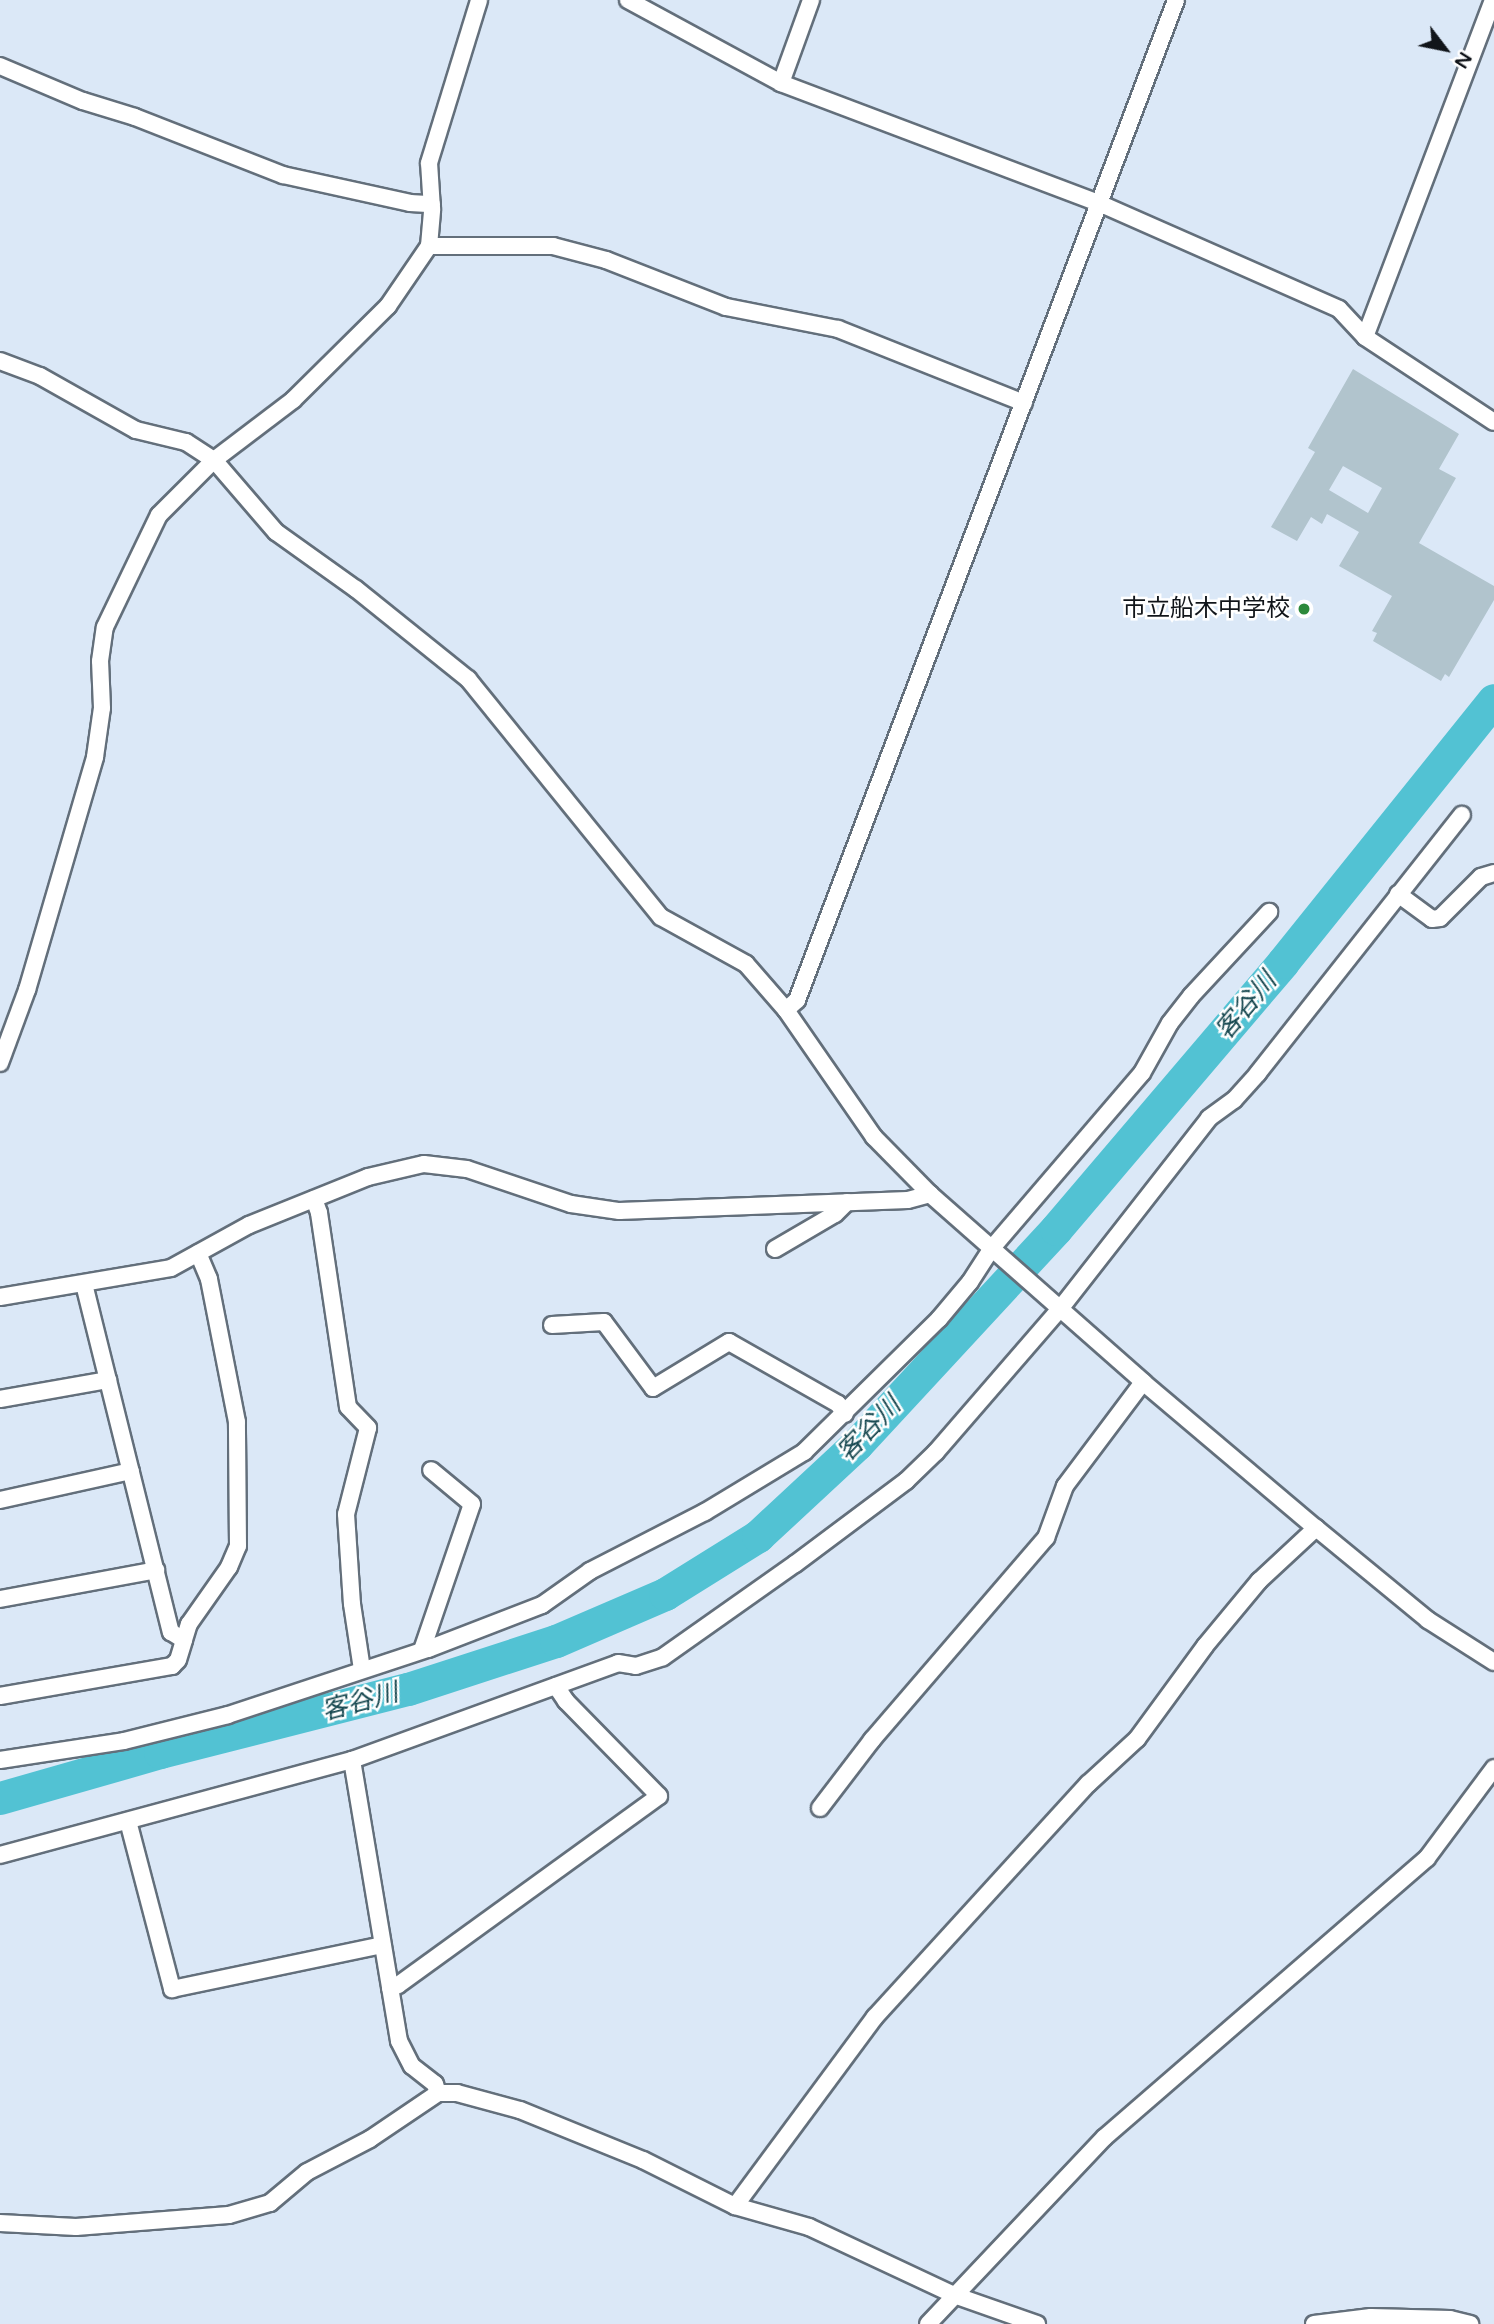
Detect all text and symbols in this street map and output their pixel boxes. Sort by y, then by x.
north arrow [1410,14,1480,84]
text: N [1449,48,1476,72]
place label: 市立船木中学校 [1122,595,1290,623]
marker: 市立船木中学校 [1296,601,1312,617]
water label: 客谷川 [1209,966,1283,1046]
water label: 客谷川 [831,1390,907,1468]
water label: 客谷川 [318,1677,402,1727]

